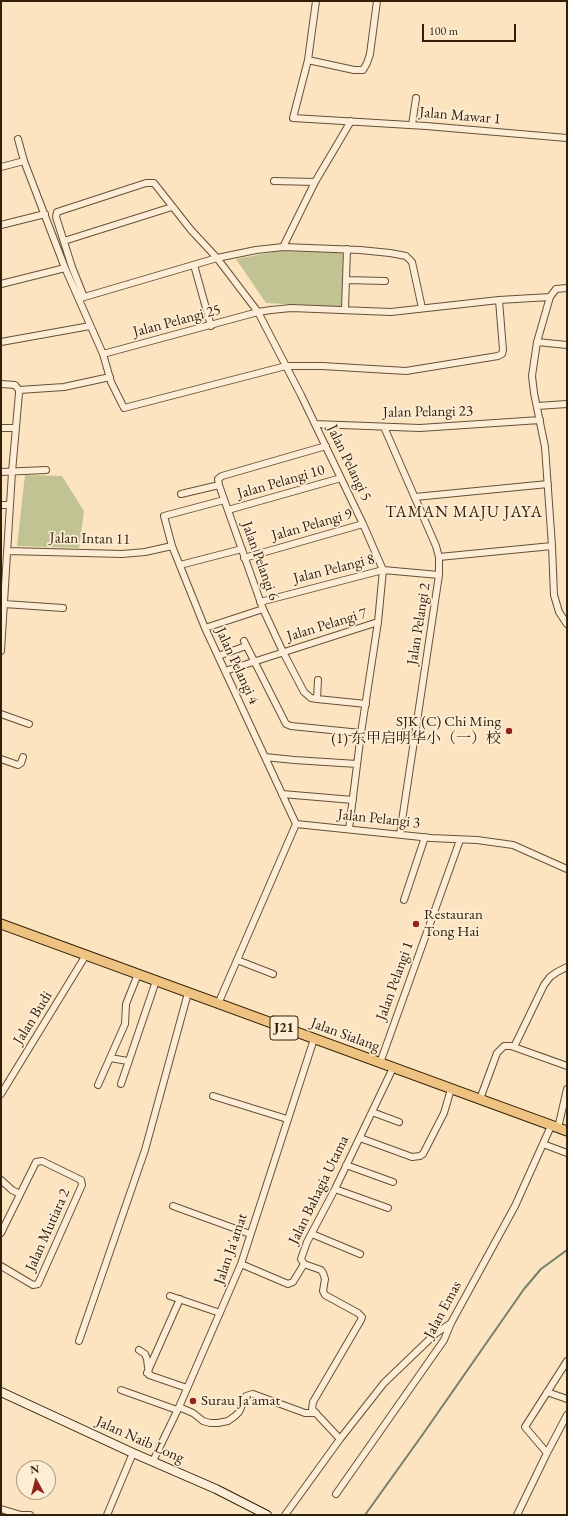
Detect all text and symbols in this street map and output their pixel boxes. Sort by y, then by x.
scale bar [424,16,518,42]
text: 100 m [429,23,458,39]
street label: Jalan Mawar 1 [419,103,501,129]
street label: Jalan Pelangi 25 [131,301,223,341]
street label: Jalan Pelangi 23 [383,402,473,422]
street label: Jalan Pelangi 5 [323,422,375,504]
street label: Jalan Pelangi 10 [235,461,327,503]
district label: TAMAN MAJU JAYA [385,503,543,523]
street label: Jalan Pelangi 9 [270,505,354,545]
street label: Jalan Pelangi 6 [237,519,283,603]
street label: Jalan Intan 11 [50,529,130,549]
street label: Jalan Pelangi 8 [292,550,376,588]
street label: Jalan Pelangi 2 [404,582,434,666]
street label: Jalan Pelangi 7 [285,604,369,646]
street label: Jalan Pelangi 4 [211,625,263,707]
place label: SJK (C) Chi Ming (1) 东甲启明华小（一）校 [331,713,501,748]
marker: SJK (C) Chi Ming (1) 东甲启明华小（一）校 [504,726,514,736]
street label: Jalan Pelangi 3 [337,806,421,832]
place label: Restauran Tong Hai [424,906,483,941]
marker: Restauran Tong Hai [411,919,421,929]
street label: Jalan Pelangi 1 [372,939,418,1023]
street label: Jalan Budi [10,988,56,1048]
street label: Jalan Sialang [308,1014,382,1056]
road number: J21 [270,1016,298,1040]
street label: Jalan Bahagia Utama [285,1133,353,1247]
street label: Jalan Mutiara 2 [22,1186,74,1274]
street label: Jalan Ja'amat [210,1211,252,1287]
street label: Jalan Emas [420,1278,466,1342]
place label: Surau Ja'amat [201,1392,280,1410]
marker: Surau Ja'amat [188,1396,198,1406]
street label: Jalan Naib Long [93,1413,187,1467]
north arrow [16,1460,56,1500]
text: N [29,1462,40,1477]

